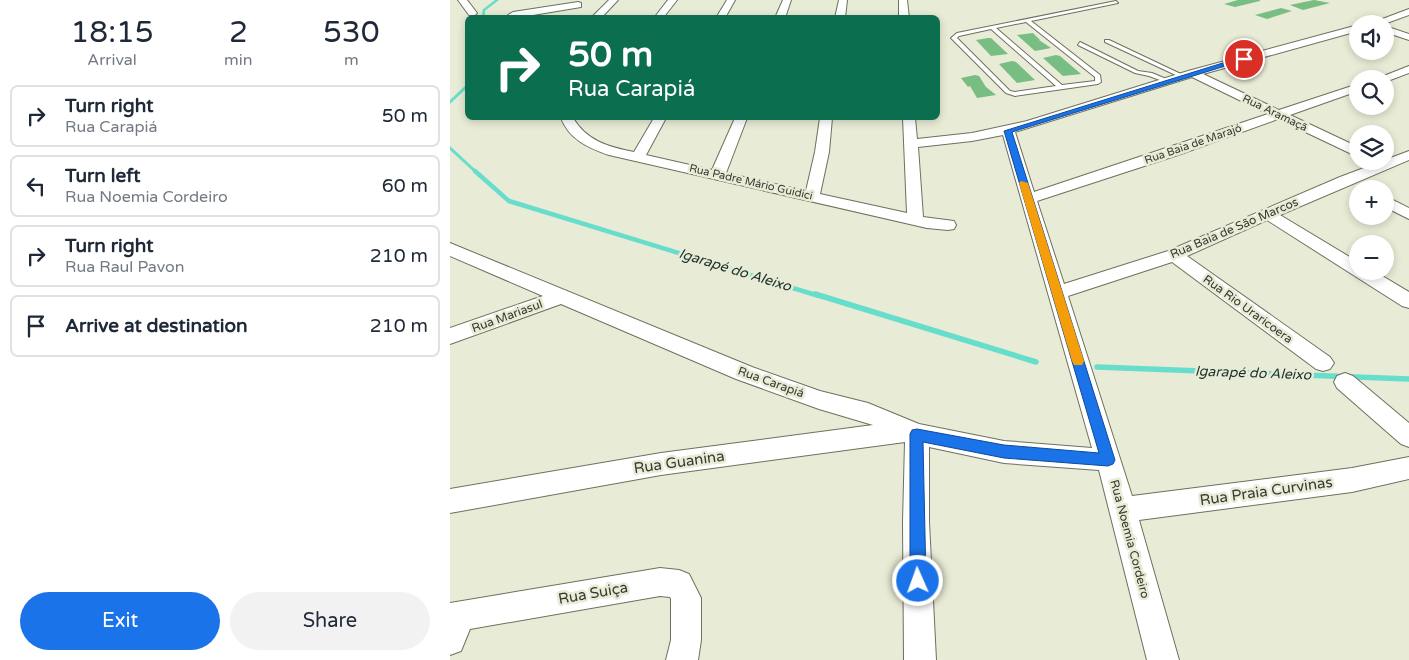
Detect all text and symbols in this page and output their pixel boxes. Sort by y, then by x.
text: 18:15 [70,14,154,51]
text: 2 [229,14,248,51]
text: 530 [323,14,380,51]
map controls [1349,15,1394,280]
button: sound [1349,15,1394,60]
text: 50 m [568,34,653,76]
icon: right [485,35,550,100]
pin [1223,38,1265,80]
icon: arrive [1230,45,1258,73]
text: Arrival [87,50,137,70]
text: min [224,50,253,70]
text: m [344,50,359,70]
button: search [1349,70,1394,115]
text: Rua Carapiá [568,76,695,102]
street label: Rua Aramaçã [1240,92,1310,134]
text: Turn right [65,95,153,117]
icon: right [22,102,50,130]
text: 50 m [382,105,428,127]
text: Rua Carapiá [65,117,158,137]
street label: Rua Baia de Marajó [1143,121,1244,167]
button: layers [1349,125,1394,170]
street label: Rua Padre Mário Guidici [688,161,814,203]
text: Turn left [65,165,141,187]
icon: left [22,172,50,200]
text: 60 m [382,175,428,197]
button: + [1349,180,1394,225]
text: Rua Noemia Cordeiro [65,187,228,207]
street label: Rua Baia de São Marcos [1168,195,1300,261]
text: Turn right [65,235,153,257]
button: − [1349,235,1394,280]
icon: right [22,242,50,270]
text: 210 m [370,245,428,267]
water label: Igarapé do Aleixo [677,245,794,296]
text: Rua Raul Pavon [65,257,185,277]
street label: Rua Rio Uraricoera [1201,272,1295,346]
street label: Rua Mariasul [470,297,544,335]
icon: arrive [22,312,50,340]
text: Arrive at destination [65,315,248,337]
text: 210 m [370,315,428,337]
water label: Igarapé do Aleixo [1195,362,1313,384]
street label: Rua Carapiá [736,364,806,400]
street label: Rua Guanina [632,447,726,477]
street label: Rua Praia Curvinas [1198,473,1334,509]
street label: Rua Noemia Cordeiro [1107,478,1153,600]
position arrow [891,554,943,606]
street label: Rua Suiça [557,578,629,608]
button: Exit [20,592,220,650]
button: Share [230,592,430,650]

